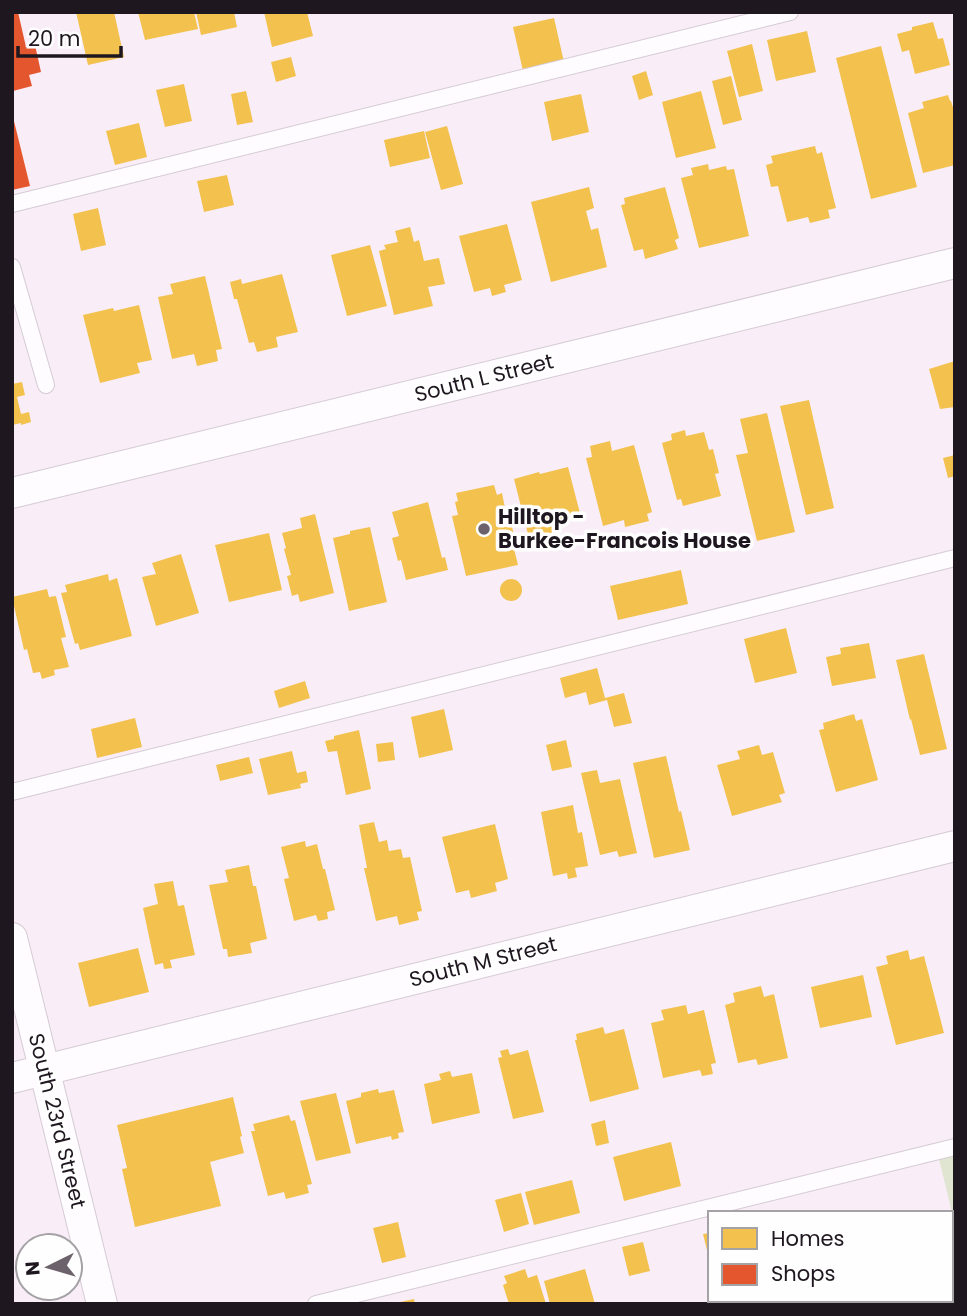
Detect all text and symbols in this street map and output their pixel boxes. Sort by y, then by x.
scale bar [18,14,121,58]
text: 20 m [28,24,81,53]
street label: South L Street [411,346,556,409]
place label: Hilltop - Burkee-Francois House [498,502,751,555]
marker: Hilltop - Burkee-Francois House [476,521,492,537]
street label: South M Street [406,929,560,994]
street label: South 23rd Street [22,1030,93,1211]
legend [708,1211,953,1302]
text: Homes [771,1224,845,1253]
north arrow [14,1232,84,1302]
text: Shops [771,1259,835,1288]
text: N [18,1260,47,1277]

